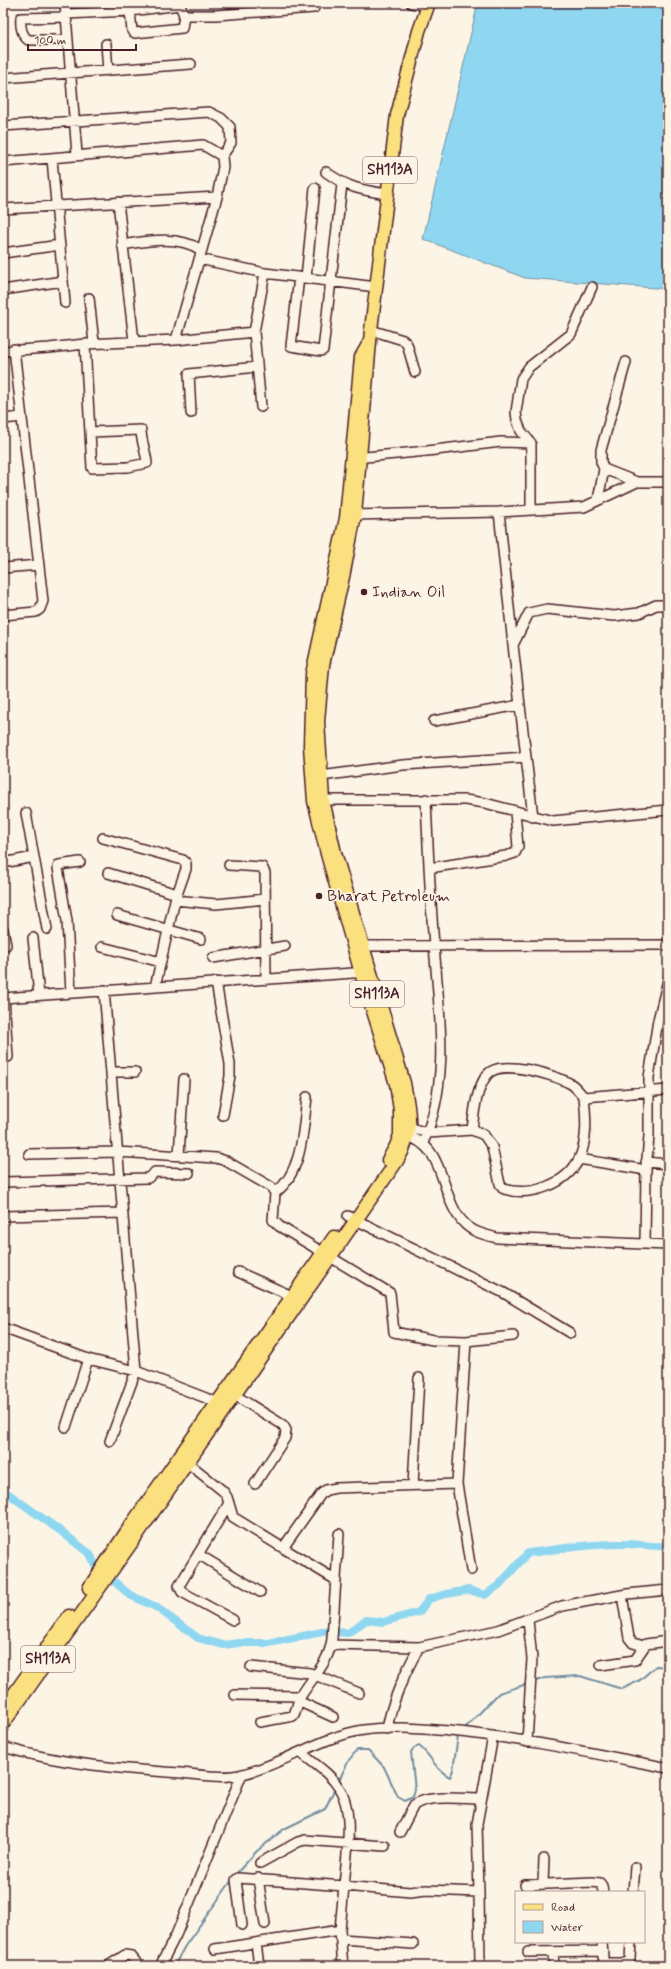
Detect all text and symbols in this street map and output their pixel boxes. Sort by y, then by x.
scale bar [28,26,136,52]
text: 100 m [34,33,66,49]
road number: SH113A [363,157,417,183]
place label: Indian Oil [372,582,445,603]
marker: Indian Oil [359,587,369,597]
place label: Bharat Petroleum [327,886,450,907]
marker: Bharat Petroleum [314,891,324,901]
road number: SH113A [350,981,404,1007]
road number: SH113A [21,1646,75,1672]
legend [515,1891,645,1943]
text: Road [551,1900,575,1916]
text: Water [551,1920,583,1936]

